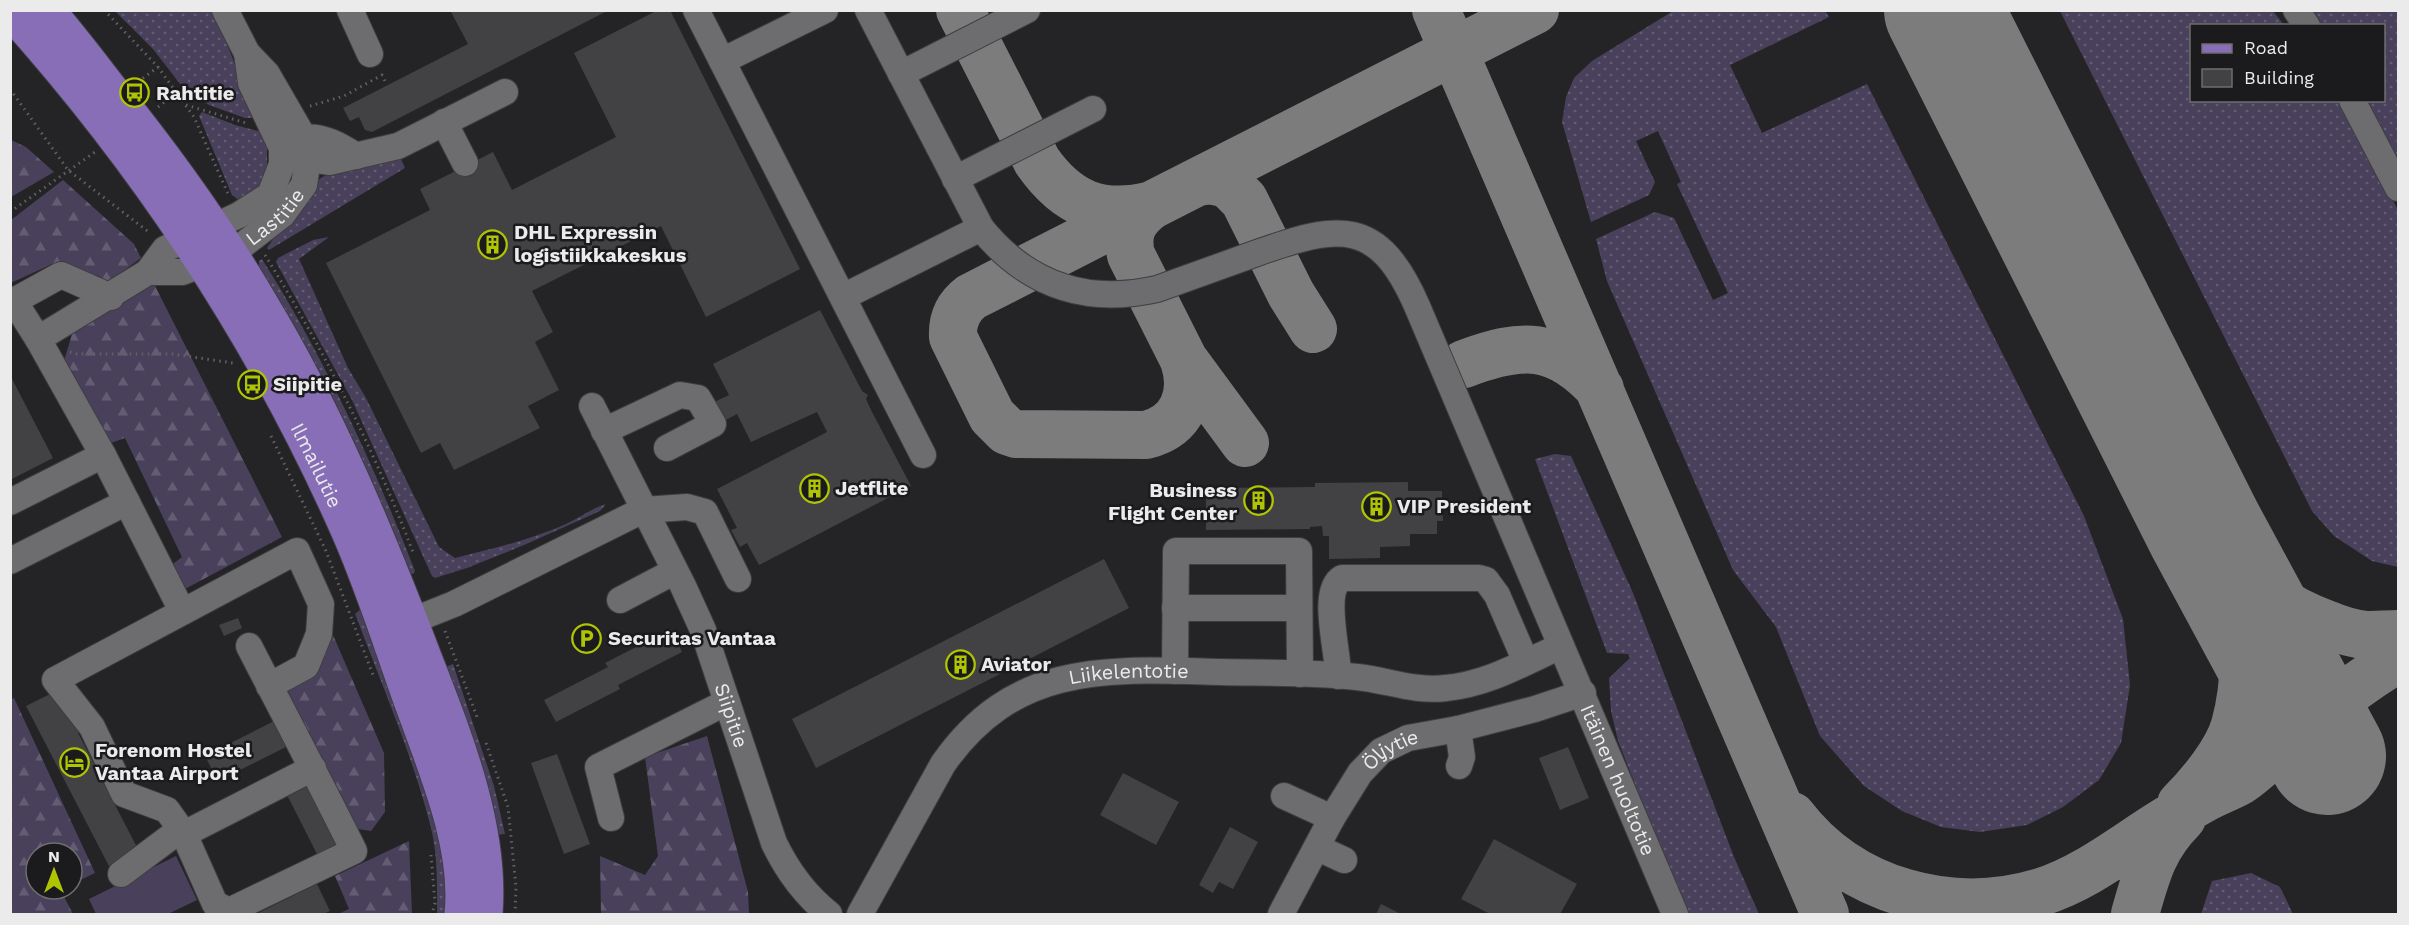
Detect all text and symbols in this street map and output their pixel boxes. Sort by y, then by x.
legend [2190,24,2385,102]
text: Road [2244,37,2288,58]
text: Building [2244,67,2314,88]
bus stop icon: Rahtitie [119,77,151,109]
place label: Rahtitie [156,81,234,105]
street label: Lastitie [241,184,309,251]
place label: DHL Expressin logistiikkakeskus [514,220,687,267]
building icon: DHL Expressin logistiikkakeskus [477,228,509,260]
bus stop icon: Siipitie [236,368,268,400]
place label: Siipitie [273,372,342,396]
street label: Ilmailutie [286,419,347,511]
building icon: Jetflite [798,472,830,504]
place label: Jetflite [835,476,908,500]
place label: Business Flight Center [1108,478,1237,525]
building icon: Business Flight Center [1242,485,1274,517]
building icon: VIP President [1360,490,1392,522]
place label: VIP President [1397,494,1531,518]
parking icon: Securitas Vantaa [571,622,603,654]
place label: Securitas Vantaa [608,626,776,650]
building icon: Aviator [944,648,976,680]
place label: Aviator [981,652,1051,676]
street label: Liikelentotie [1066,659,1189,689]
street label: Siipitie [710,680,753,751]
street label: Itäinen huoltotie [1575,701,1661,859]
street label: Öljytie [1357,724,1420,775]
place label: Forenom Hostel Vantaa Airport [95,738,252,785]
hotel icon: Forenom Hostel Vantaa Airport [58,746,90,778]
north arrow [24,841,84,901]
text: N [48,847,60,866]

